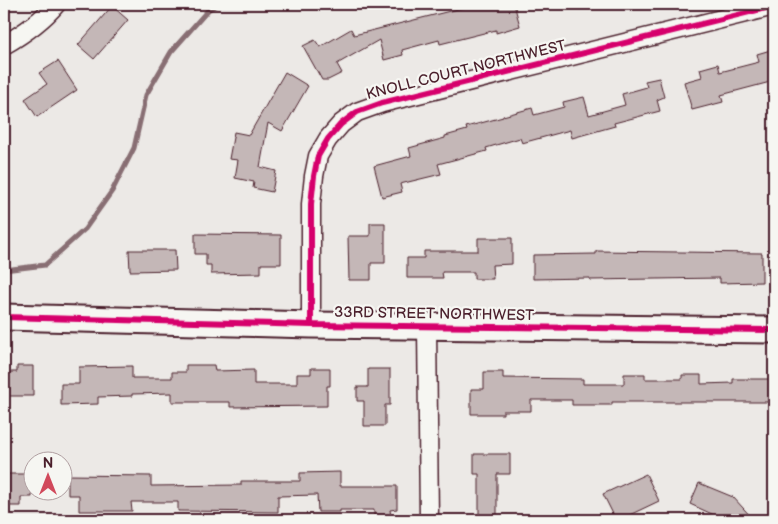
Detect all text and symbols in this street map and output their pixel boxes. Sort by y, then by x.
street label: KNOLL COURT NORTHWEST [364,36,568,104]
street label: 33RD STREET NORTHWEST [334,303,534,325]
north arrow [22,452,72,502]
text: N [43,455,53,472]

